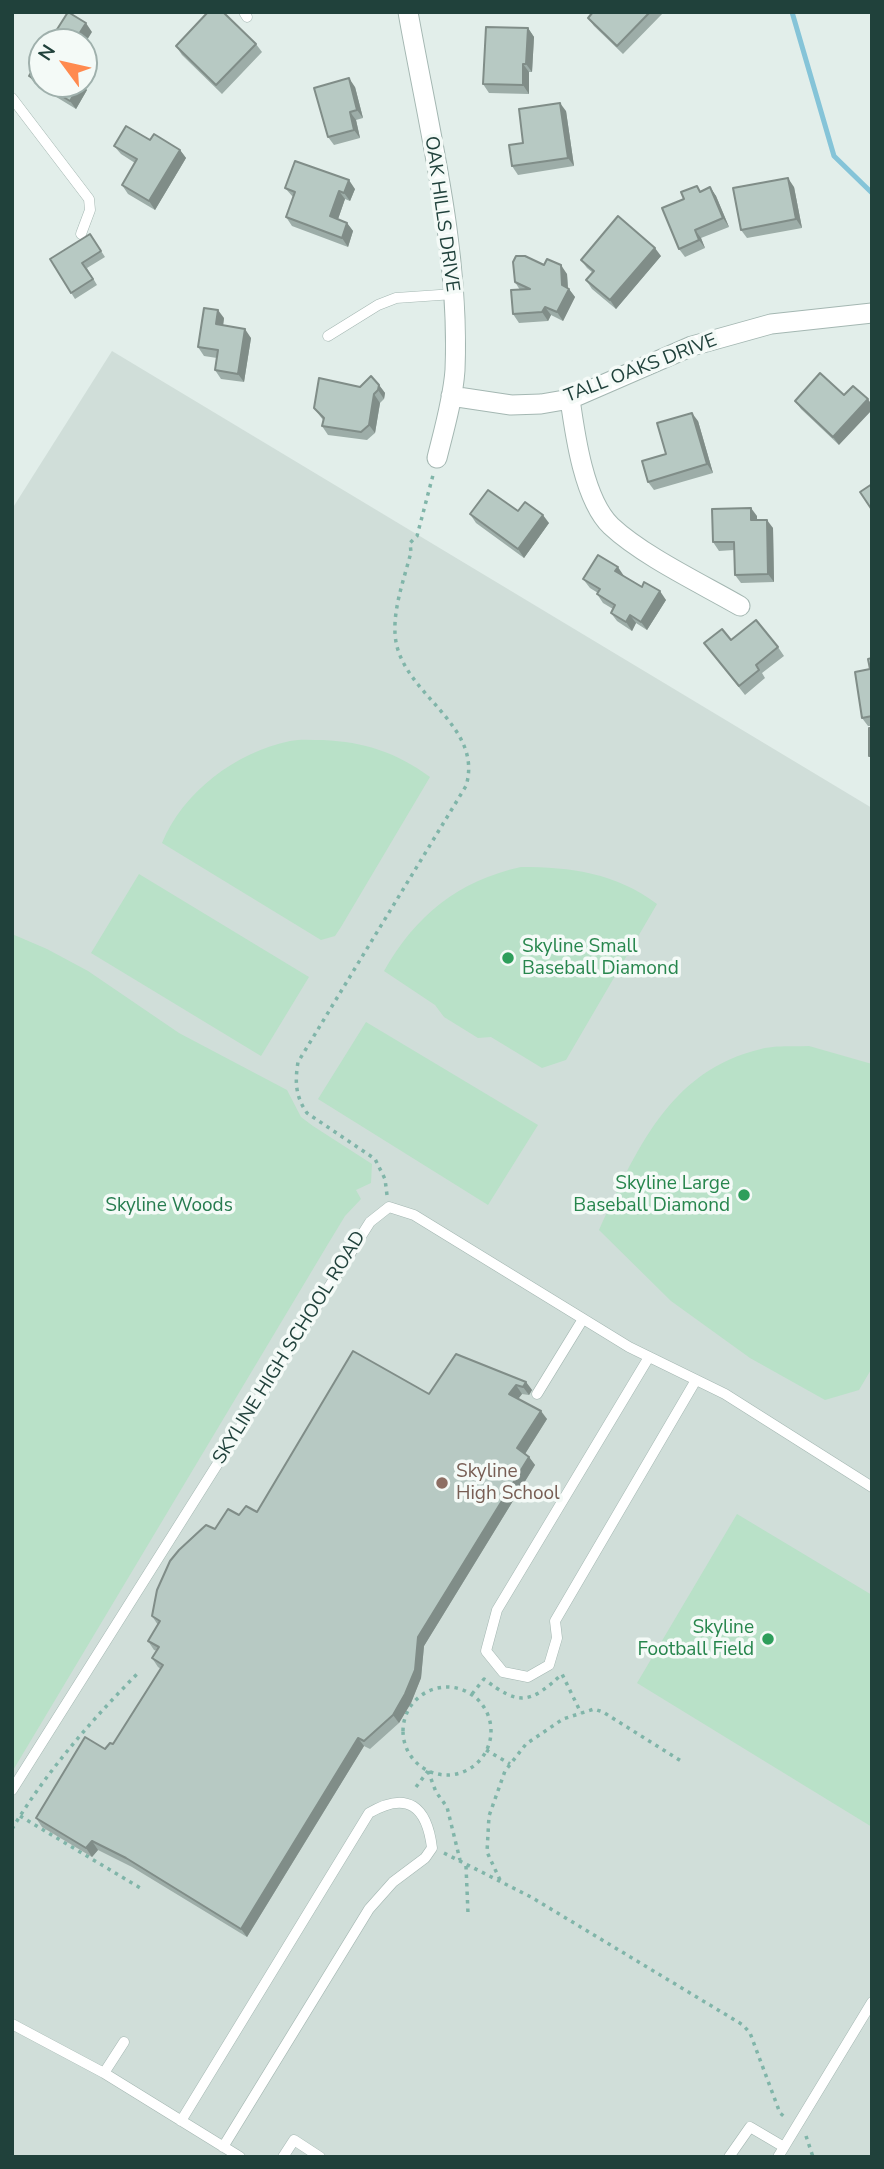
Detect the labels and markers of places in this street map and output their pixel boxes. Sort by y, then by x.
place label: Skyline Small Baseball Diamond [522,936,679,980]
marker: Skyline Small Baseball Diamond [500,950,516,966]
place label: Skyline Large Baseball Diamond [573,1173,730,1217]
marker: Skyline Large Baseball Diamond [736,1187,752,1203]
place label: Skyline High School [456,1461,560,1505]
marker: Skyline High School [434,1475,450,1491]
place label: Skyline Football Field [637,1617,754,1661]
marker: Skyline Football Field [760,1631,776,1647]

